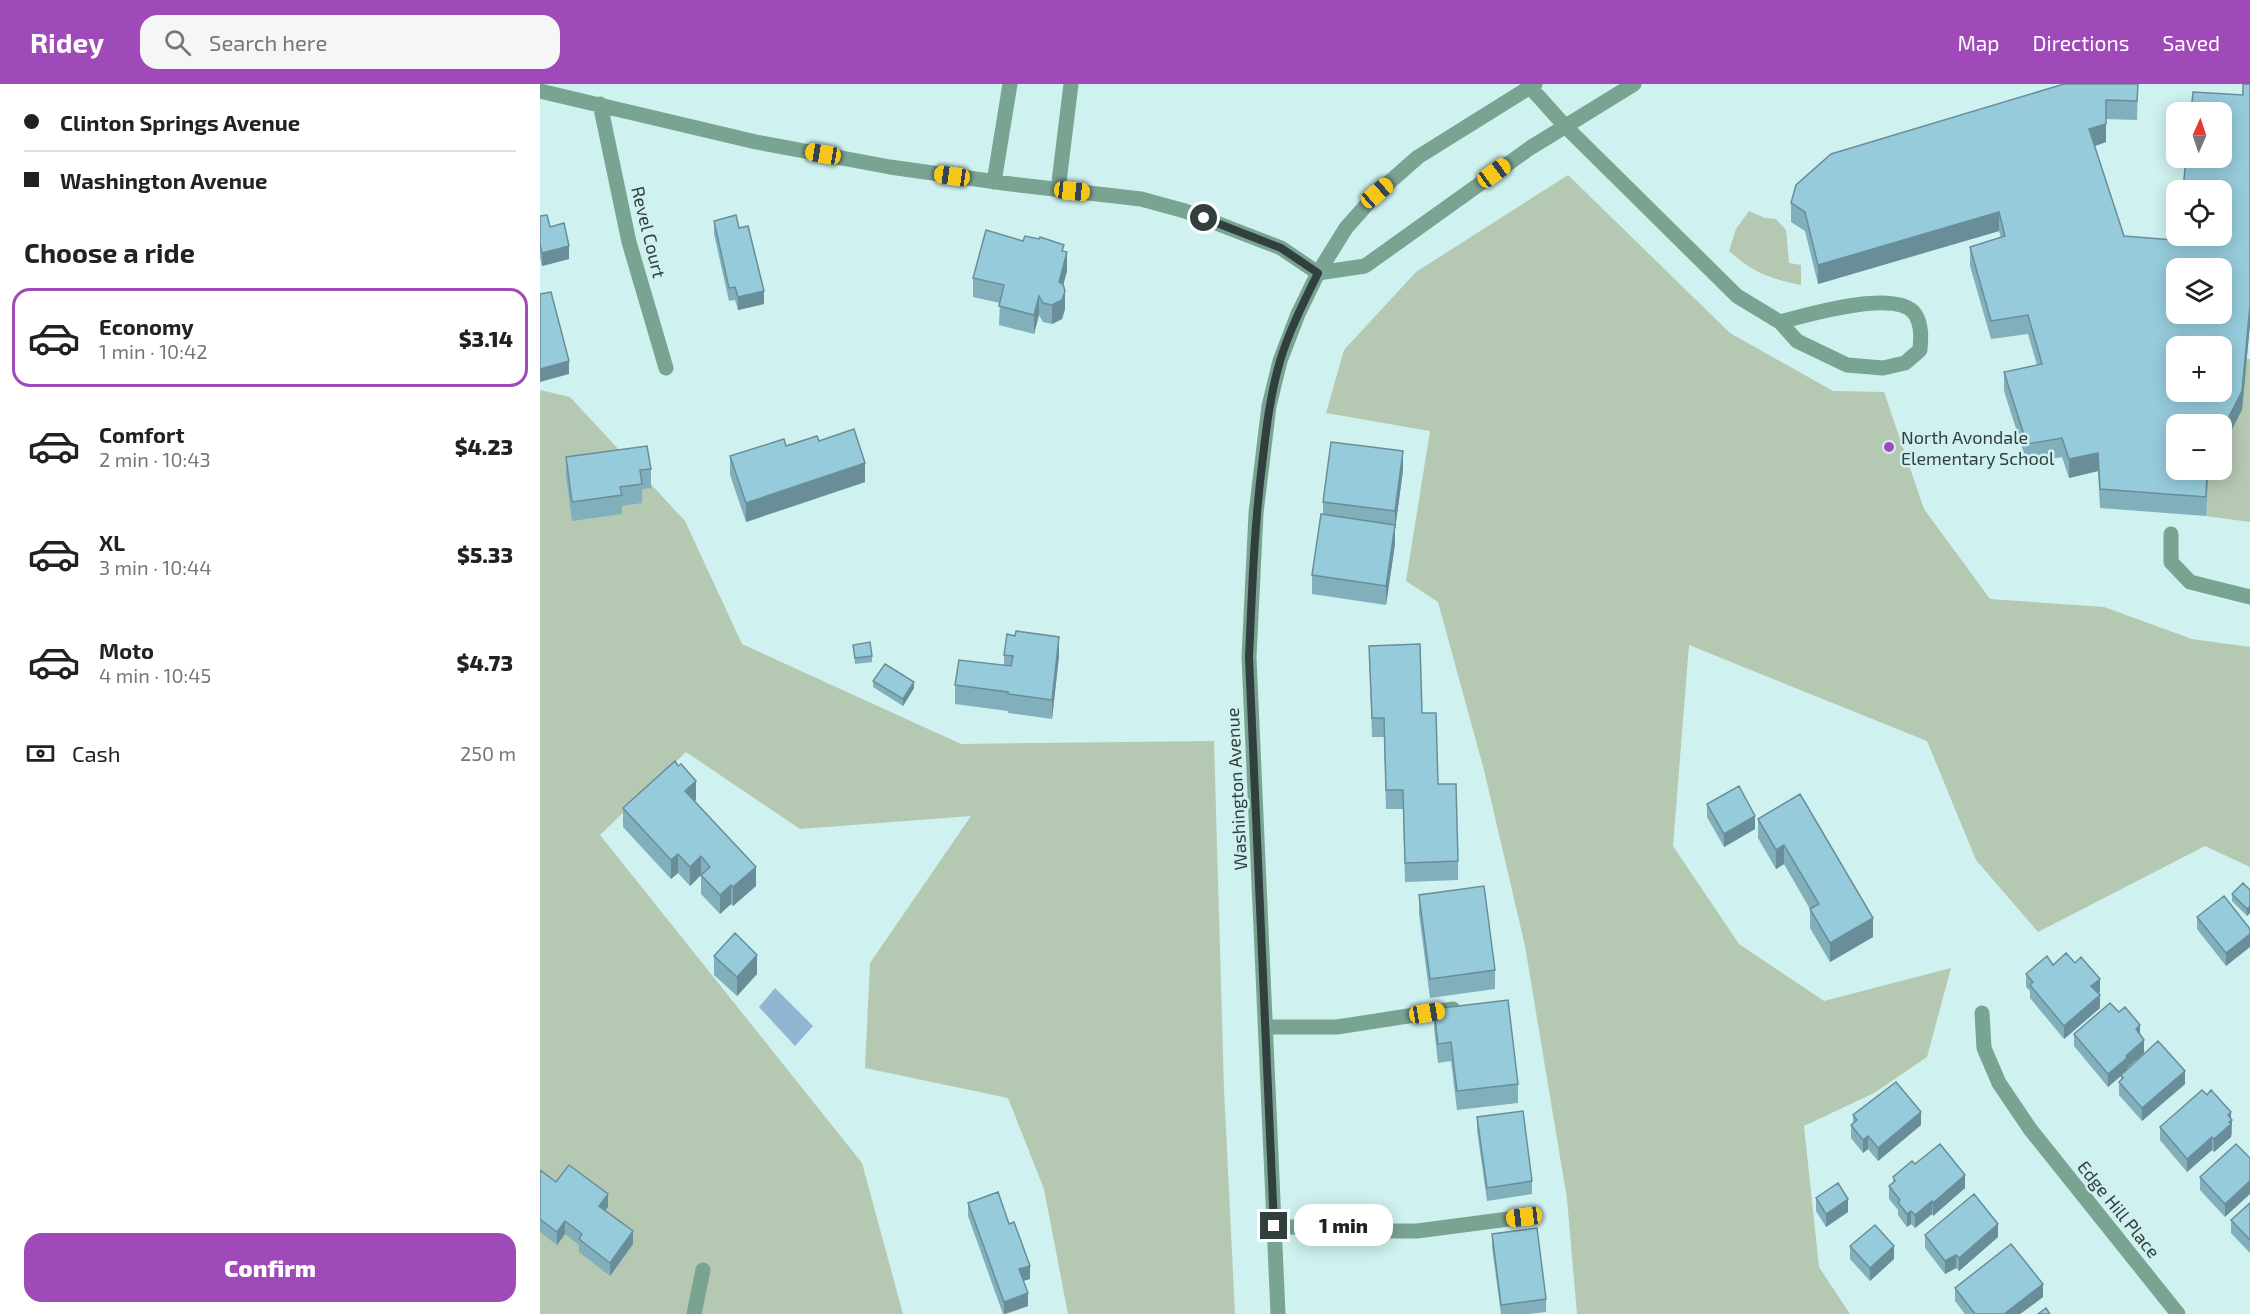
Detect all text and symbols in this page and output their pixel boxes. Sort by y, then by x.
search box [140,15,560,69]
text: Ridey [30,25,104,59]
icon: search [161,26,194,59]
text: Search here [209,29,327,55]
text: Map [1957,30,2000,55]
text: Directions [2033,30,2129,55]
text: Saved [2162,30,2220,55]
north arrow [2166,102,2232,168]
map controls [2166,102,2232,480]
text: Clinton Springs Avenue [60,109,300,135]
car [804,142,842,166]
car [1474,155,1514,191]
car [933,165,971,187]
text: Washington Avenue [60,167,267,193]
car [1358,174,1396,212]
car [1053,180,1091,202]
button: locate [2166,180,2232,246]
street label: Revel Court [627,184,671,280]
route start [1190,204,1217,231]
text: Choose a ride [24,236,195,268]
button: layers [2166,258,2232,324]
icon: car [27,311,81,365]
text: Economy [99,313,194,339]
text: $3.14 [459,325,513,351]
button: + [2166,336,2232,402]
text: 1 min · 10:42 [99,339,207,363]
button: − [2166,414,2232,480]
icon: car [27,419,81,473]
text: Comfort [99,421,184,447]
place label: North Avondale Elementary School [1901,426,2055,469]
text: $4.23 [455,433,513,459]
marker: North Avondale Elementary School [1882,440,1896,454]
text: 2 min · 10:43 [99,447,211,471]
icon: car [27,527,81,581]
text: XL [99,529,125,555]
text: $5.33 [457,541,513,567]
text: 3 min · 10:44 [99,555,212,579]
icon: car [27,635,81,689]
text: Moto [99,637,154,663]
text: $4.73 [457,649,513,675]
text: 4 min · 10:45 [99,663,211,687]
street label: Washington Avenue [1221,707,1251,871]
icon: cash [24,737,57,770]
text: Cash [72,740,121,766]
text: 250 m [460,741,516,765]
car [1408,1001,1446,1025]
street label: Edge Hill Place [2073,1156,2165,1262]
callout: 1 min [1295,1205,1394,1247]
car [1505,1206,1543,1228]
route end [1260,1212,1287,1239]
text: 1 min [1319,1213,1368,1237]
button: Confirm [24,1233,516,1302]

